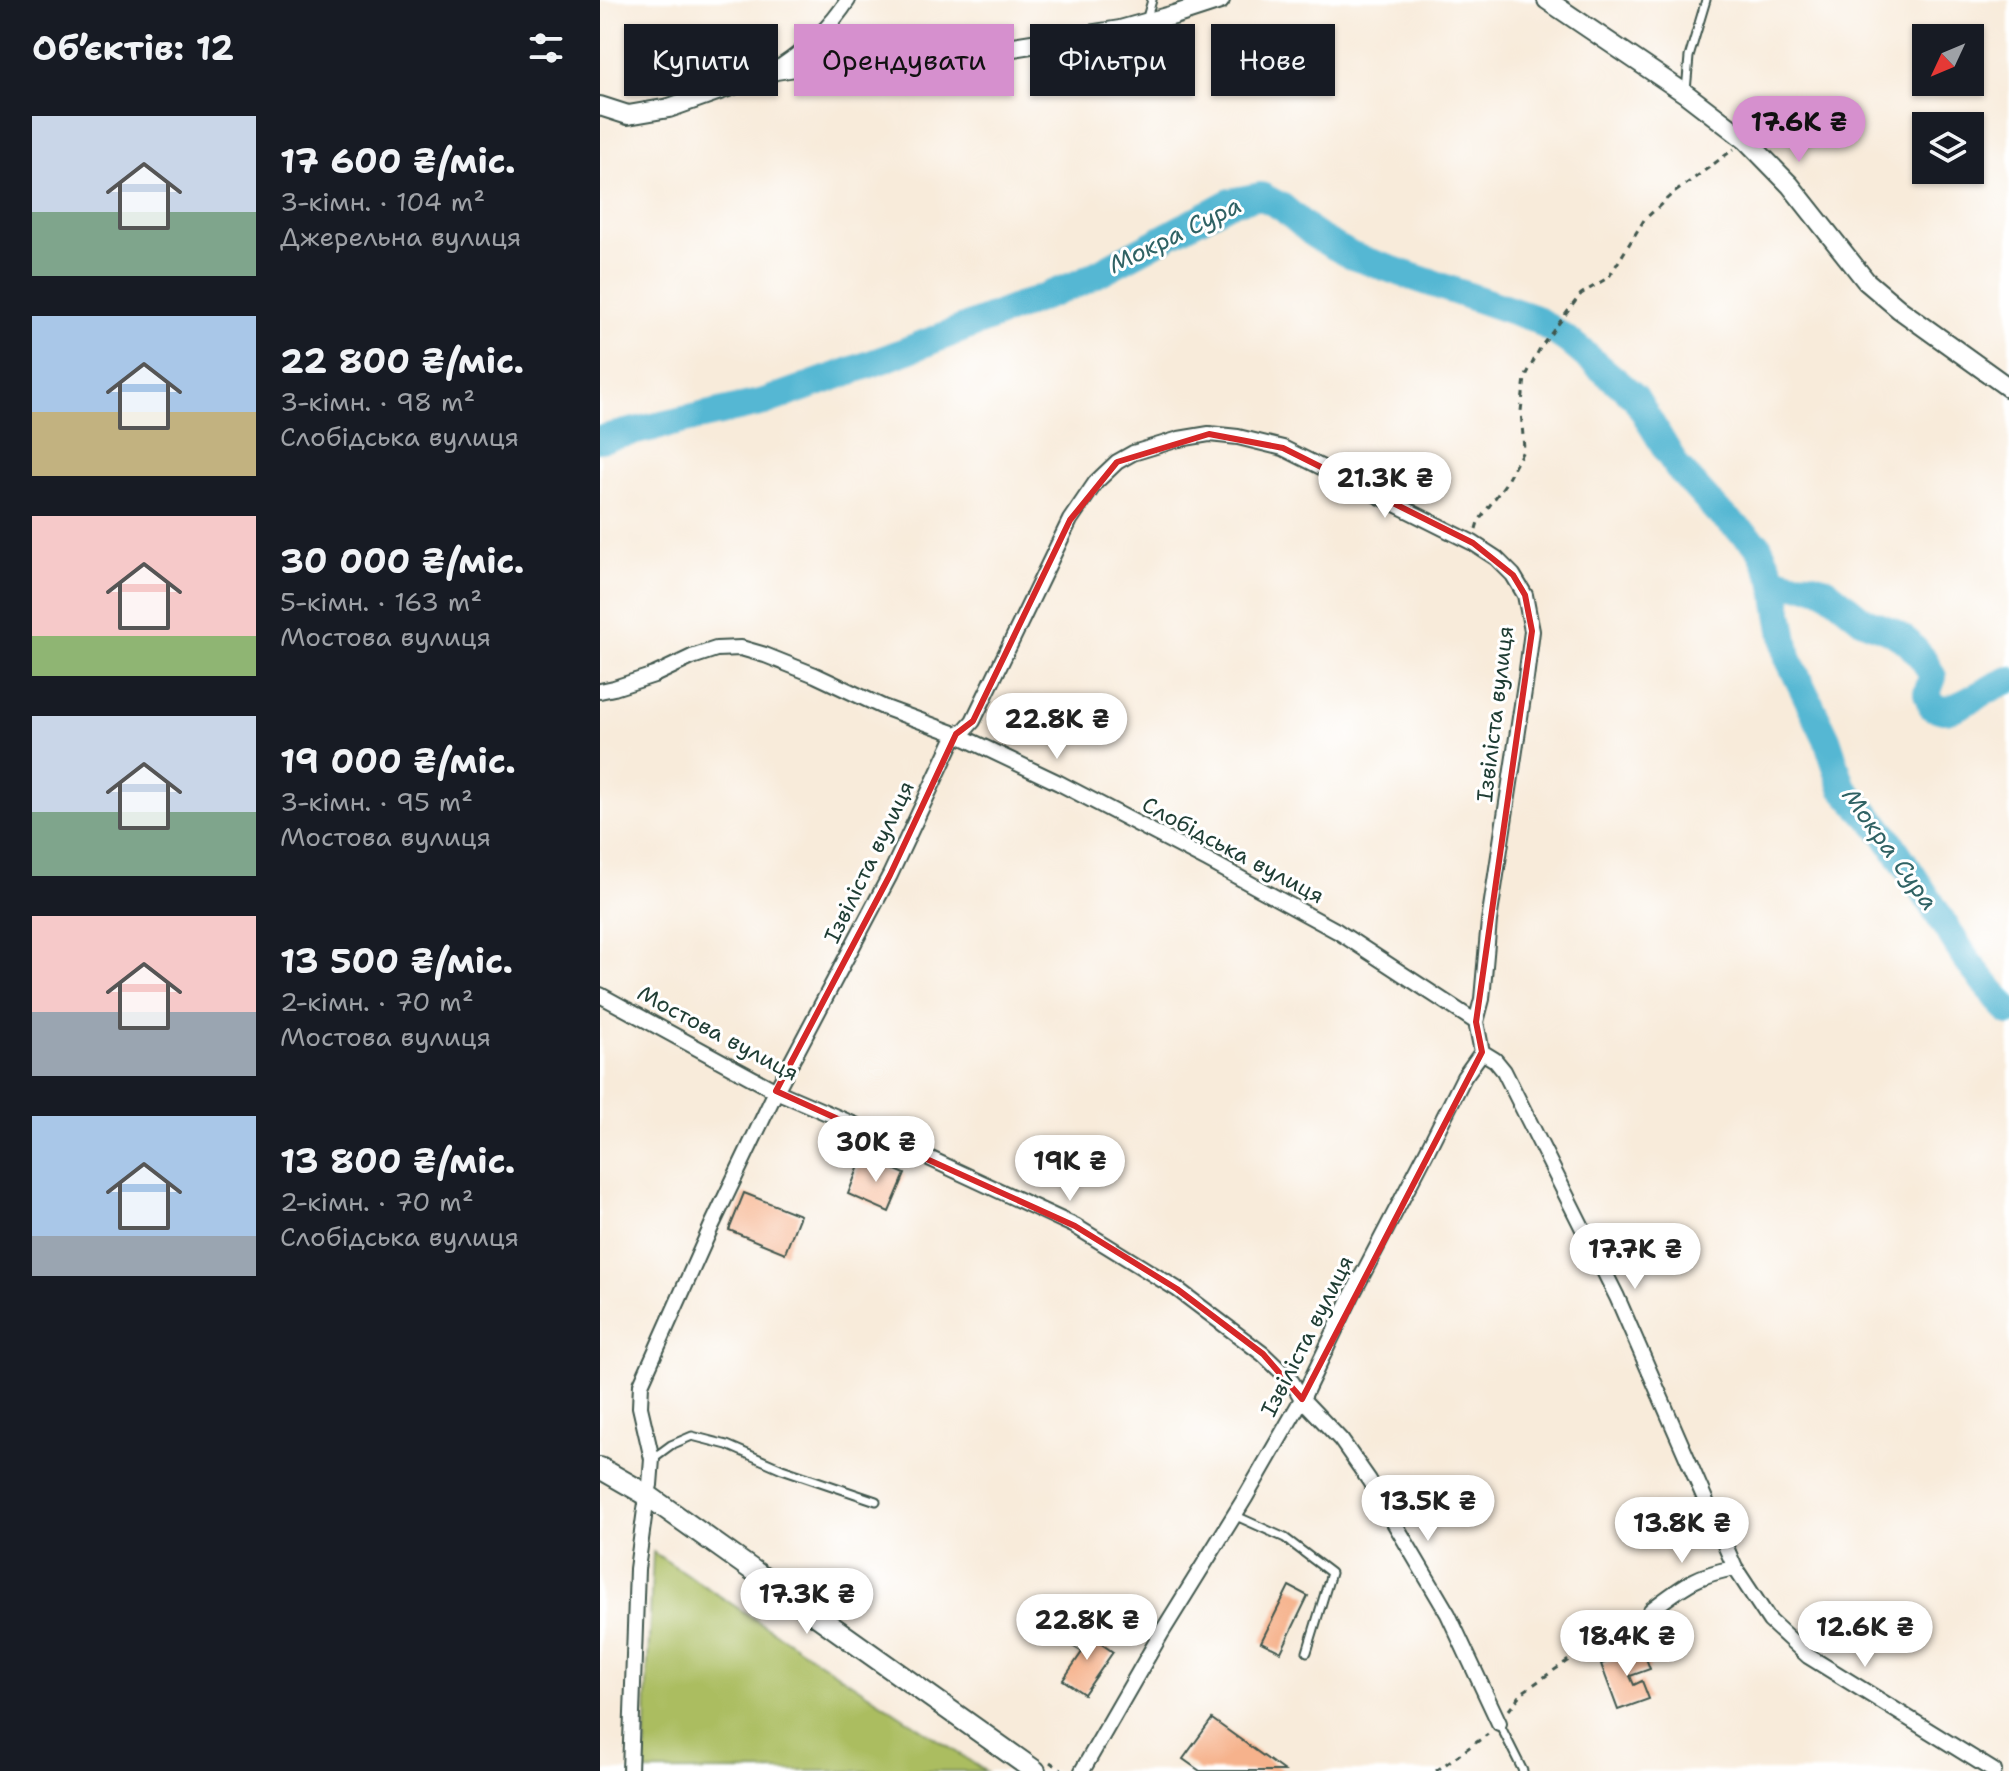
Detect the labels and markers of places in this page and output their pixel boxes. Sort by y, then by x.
pin: 17.6K ₴ [1725,96,1873,164]
pin: 21.3K ₴ [1311,452,1459,520]
pin: 22.8K ₴ [983,693,1131,761]
pin: 30K ₴ [820,1116,932,1184]
pin: 19K ₴ [1014,1135,1126,1203]
pin: 17.7K ₴ [1561,1223,1709,1291]
pin: 13.5K ₴ [1354,1475,1502,1543]
pin: 13.8K ₴ [1608,1497,1756,1565]
pin: 17.3K ₴ [733,1568,881,1636]
pin: 22.8K ₴ [1013,1594,1161,1662]
pin: 12.6K ₴ [1791,1601,1939,1669]
pin: 18.4K ₴ [1553,1610,1701,1678]

